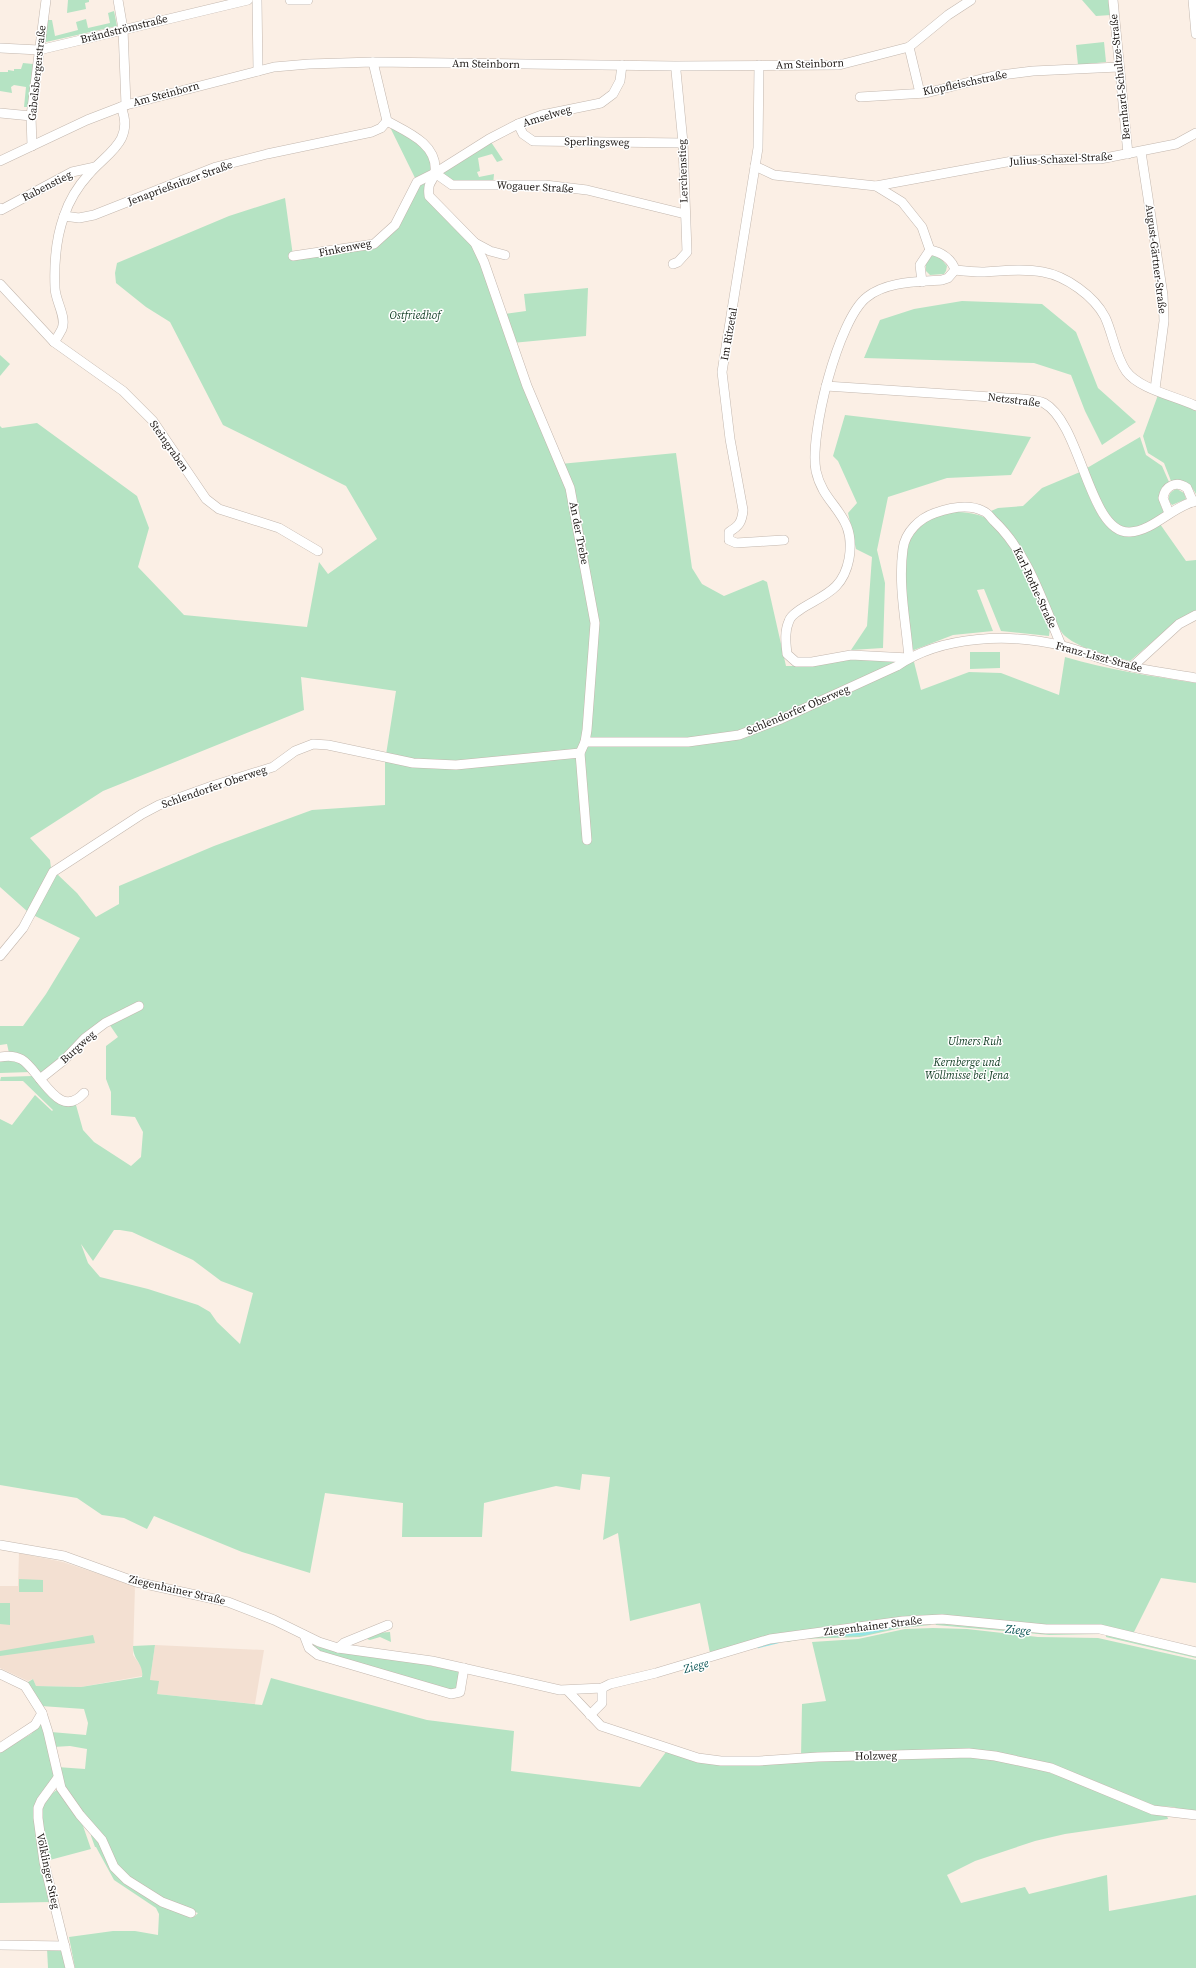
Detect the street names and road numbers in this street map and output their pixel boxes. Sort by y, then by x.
street label: Brändströmstraße [79,11,170,47]
street label: Bernhard-Schultze-Straße [1106,13,1134,141]
street label: Gabelsbergerstraße [25,24,50,121]
street label: Am Steinborn [776,55,845,73]
street label: Am Steinborn [452,56,521,72]
street label: Klopfleischstraße [921,67,1009,99]
street label: Am Steinborn [131,78,201,110]
street label: Amselweg [521,101,573,131]
street label: Sperlingsweg [564,134,630,150]
street label: Lerchenstieg [674,139,692,203]
street label: Julius-Schaxel-Straße [1008,149,1114,169]
street label: Jenaprießnitzer Straße [125,157,235,209]
street label: Rabenstieg [19,167,75,205]
street label: Wogauer Straße [496,177,574,197]
street label: August-Gärtner-Straße [1142,203,1170,315]
street label: Finkenweg [317,235,373,260]
street label: Im Ritzetal [717,306,741,362]
street label: Netzstraße [987,389,1041,411]
street label: Steingraben [146,417,192,475]
street label: An der Trebe [566,500,593,566]
street label: Karl-Rothe-Straße [1010,545,1060,631]
street label: Franz-Liszt-Straße [1054,638,1144,676]
street label: Schlendorfer Oberweg [744,681,852,738]
street label: Schlendorfer Oberweg [159,762,269,812]
street label: Burgweg [57,1027,99,1067]
street label: Ziegenhainer Straße [127,1572,227,1609]
street label: Ziegenhainer Straße [823,1612,923,1639]
street label: Holzweg [855,1748,898,1764]
street label: Völklinger Stieg [33,1832,63,1911]

